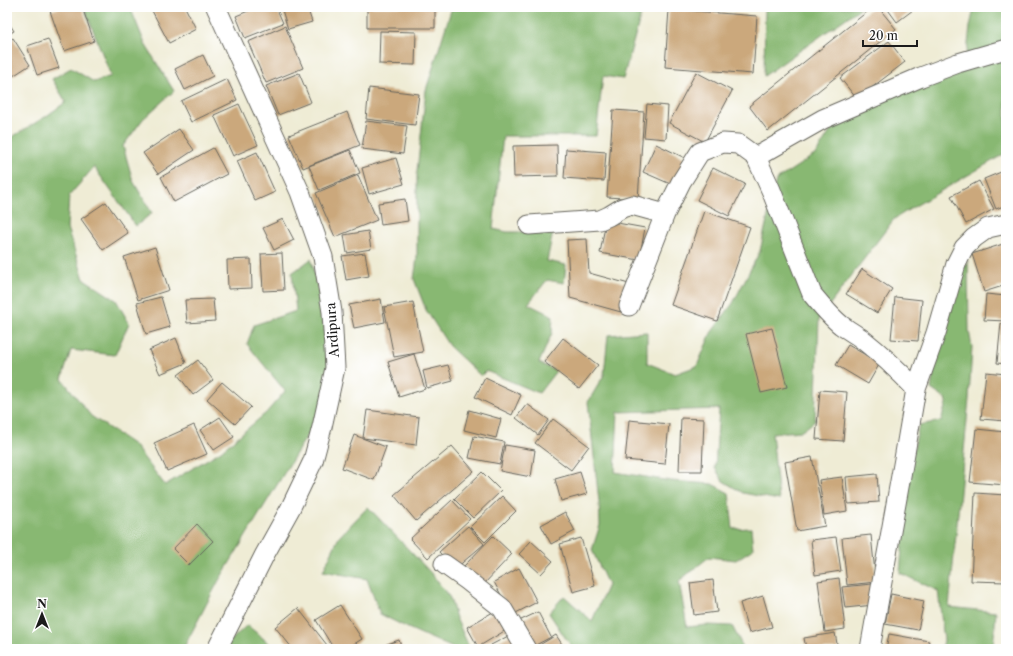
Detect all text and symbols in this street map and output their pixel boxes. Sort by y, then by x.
scale bar [863,22,917,48]
text: 20 m [869,28,898,43]
street label: Ardipura [322,302,342,359]
north arrow [22,594,62,634]
text: N [37,597,47,611]

